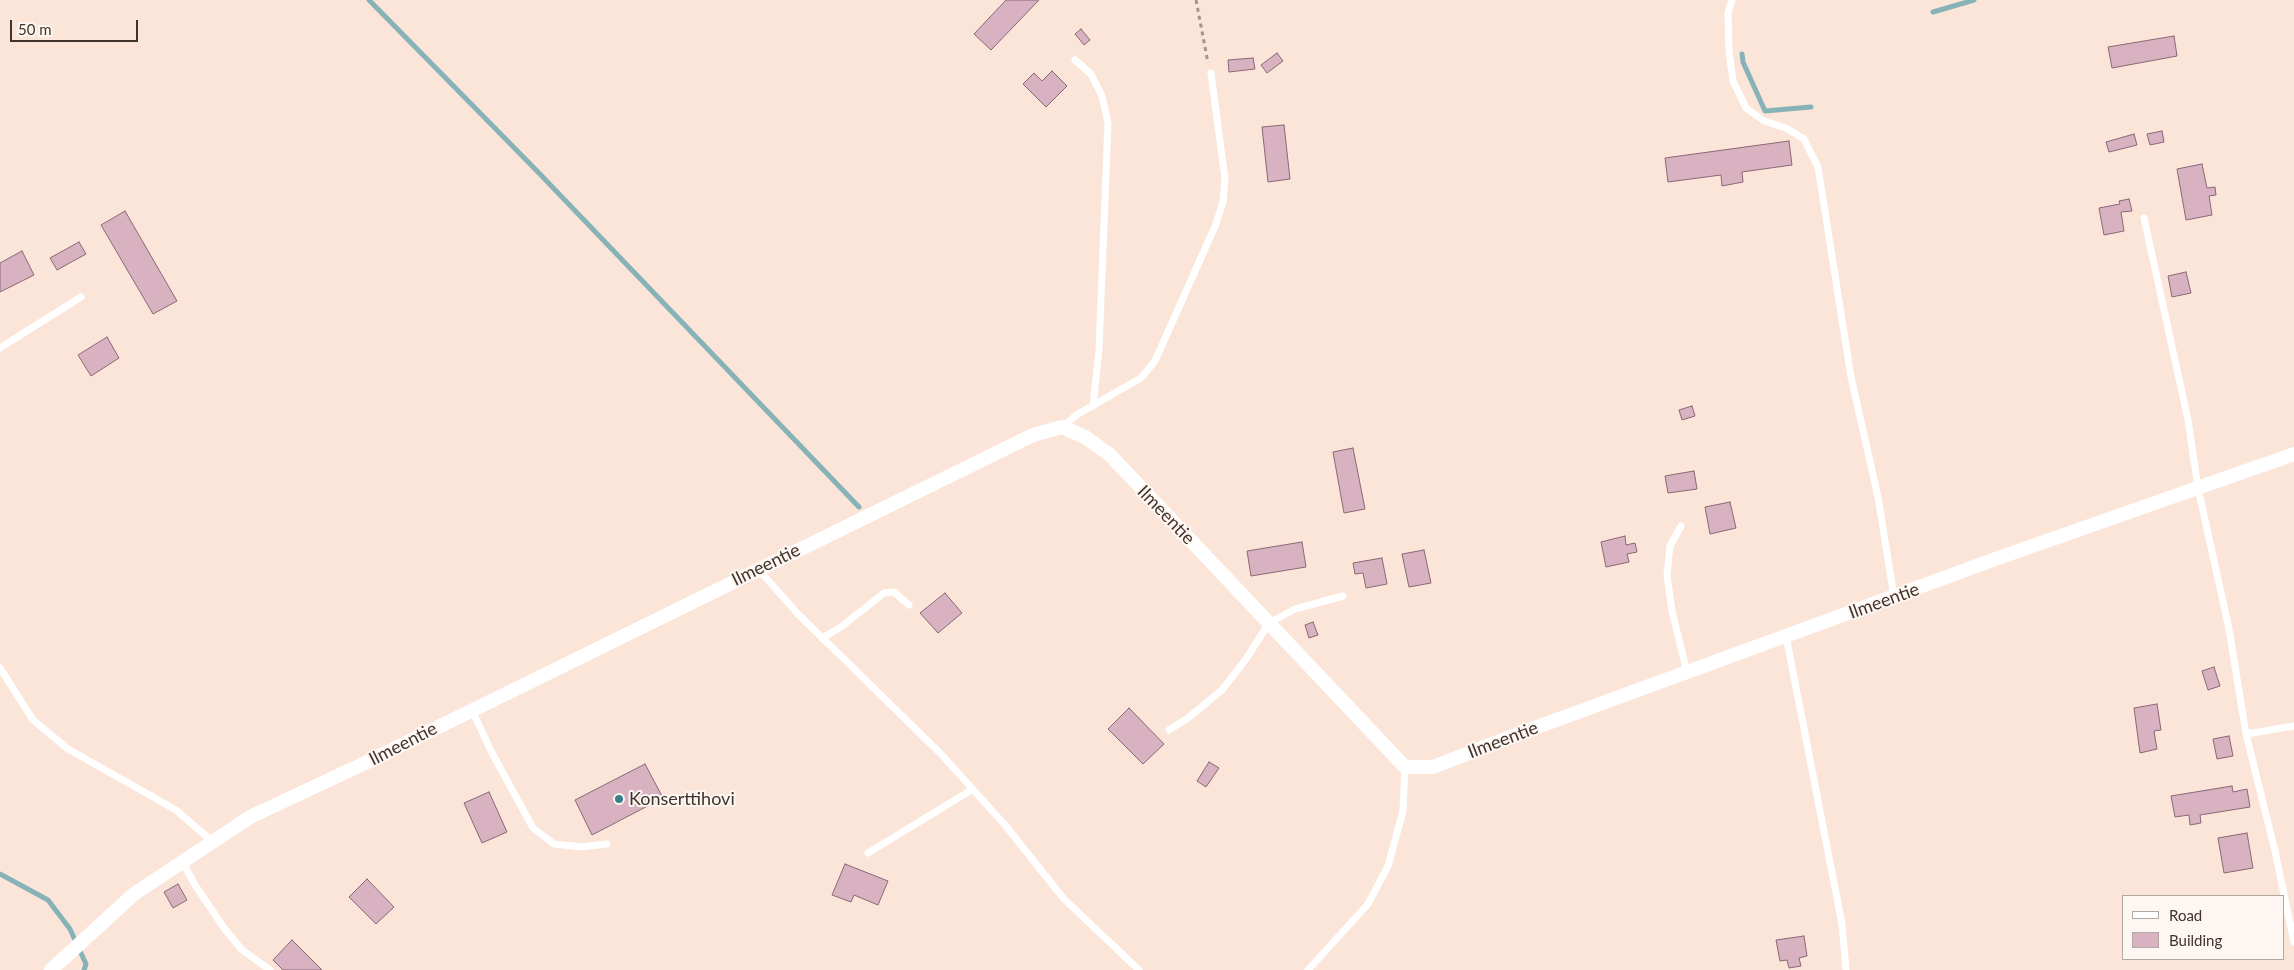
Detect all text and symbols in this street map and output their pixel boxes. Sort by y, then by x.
scale bar [12,10,140,42]
text: 50 m [18,20,52,38]
street label: Ilmeentie [1133,481,1199,549]
street label: Ilmeentie [728,539,804,591]
street label: Ilmeentie [1846,578,1922,624]
street label: Ilmeentie [1465,717,1541,763]
street label: Ilmeentie [365,718,441,770]
place label: Konserttihovi [629,788,735,810]
marker: Konserttihovi [613,793,625,805]
legend [2122,895,2284,960]
text: Road [2169,906,2202,924]
text: Building [2169,931,2222,949]

